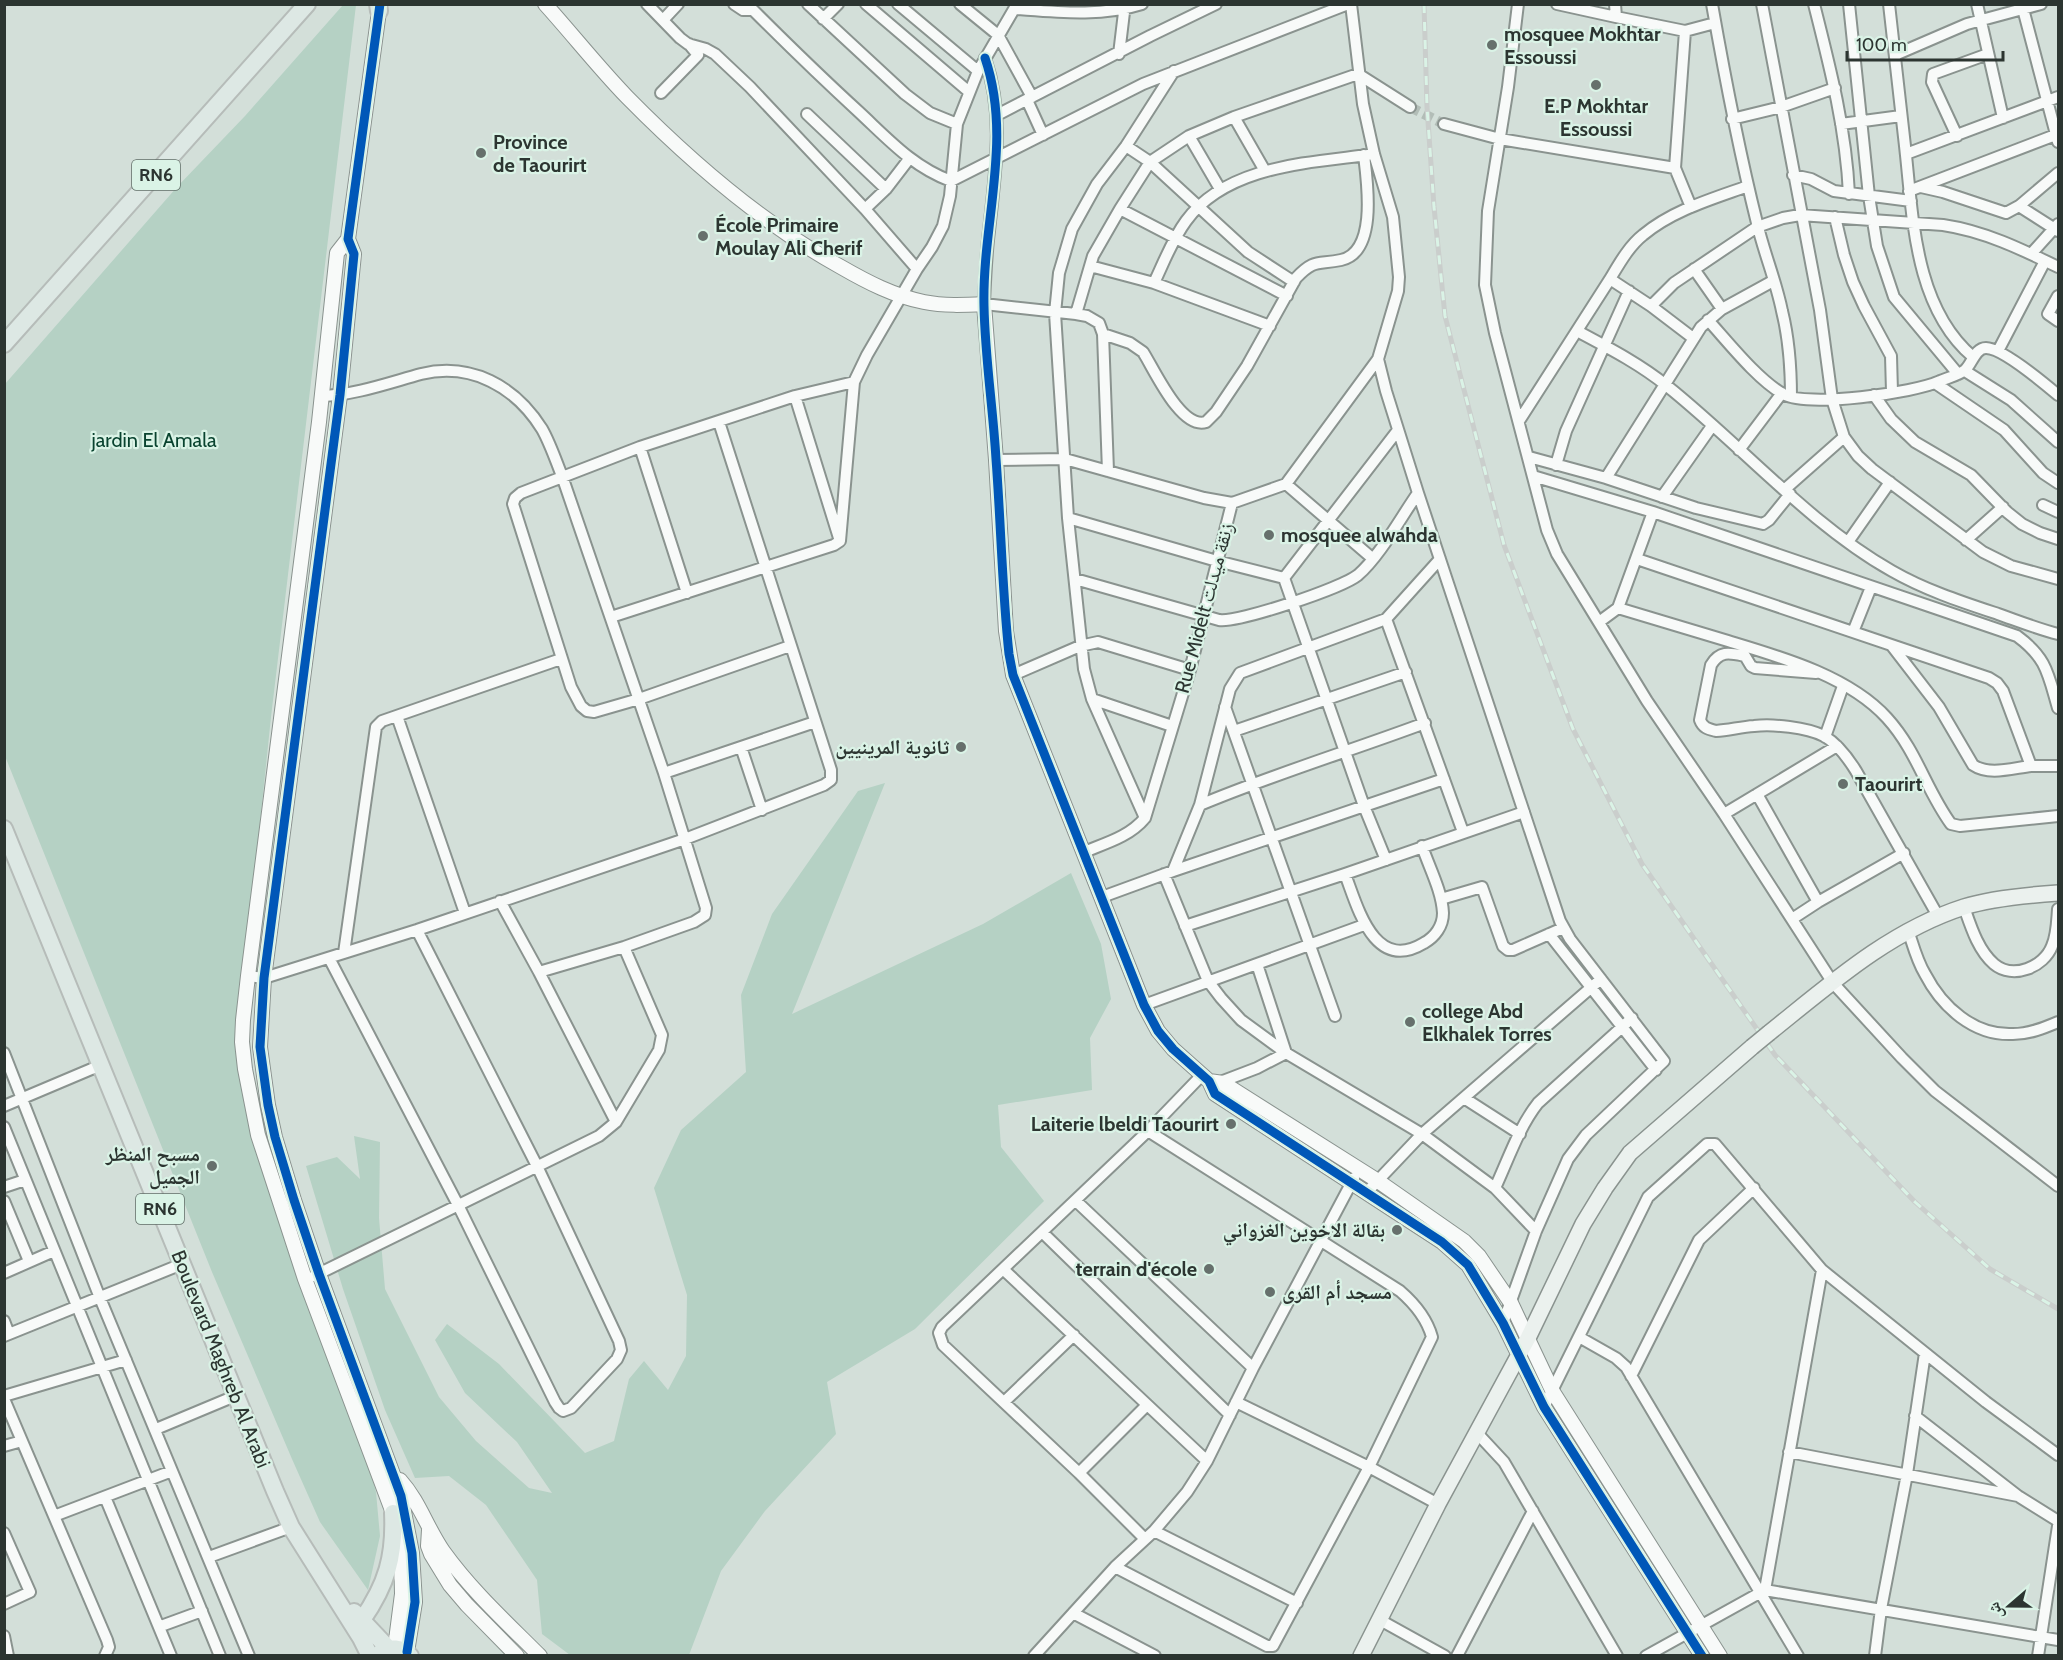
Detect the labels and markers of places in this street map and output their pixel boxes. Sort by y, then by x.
place label: mosquee Mokhtar Essoussi [1504,22,1661,69]
marker: mosquee Mokhtar Essoussi [1485,38,1499,52]
marker: E.P Mokhtar Essoussi [1589,78,1603,92]
place label: E.P Mokhtar Essoussi [1544,94,1648,141]
place label: Province de Taourirt [493,130,587,177]
marker: Province de Taourirt [474,146,488,160]
place label: École Primaire Moulay Ali Cherif [715,213,863,260]
marker: École Primaire Moulay Ali Cherif [696,229,710,243]
place label: mosquee alwahda [1281,523,1438,547]
marker: mosquee alwahda [1262,528,1276,542]
place label: ثانوية المرينيين [835,735,950,760]
marker: ثانوية المرينيين [954,740,968,754]
place label: Taourirt [1855,772,1922,796]
marker: Taourirt [1836,777,1850,791]
place label: college Abd Elkhalek Torres [1422,999,1552,1046]
marker: college Abd Elkhalek Torres [1403,1015,1417,1029]
place label: Laiterie lbeldi Taourirt [1031,1112,1219,1136]
marker: Laiterie lbeldi Taourirt [1224,1117,1238,1131]
place label: مسبح المنظر الجميل [105,1142,200,1190]
marker: مسبح المنظر الجميل [205,1159,219,1173]
place label: بقالة الاخوين الغزواني [1223,1218,1385,1246]
marker: بقالة الاخوين الغزواني [1390,1223,1404,1237]
place label: terrain d'école [1076,1257,1197,1281]
marker: terrain d'école [1202,1262,1216,1276]
place label: مسجد أم القرى [1282,1279,1392,1306]
marker: مسجد أم القرى [1263,1285,1277,1299]

